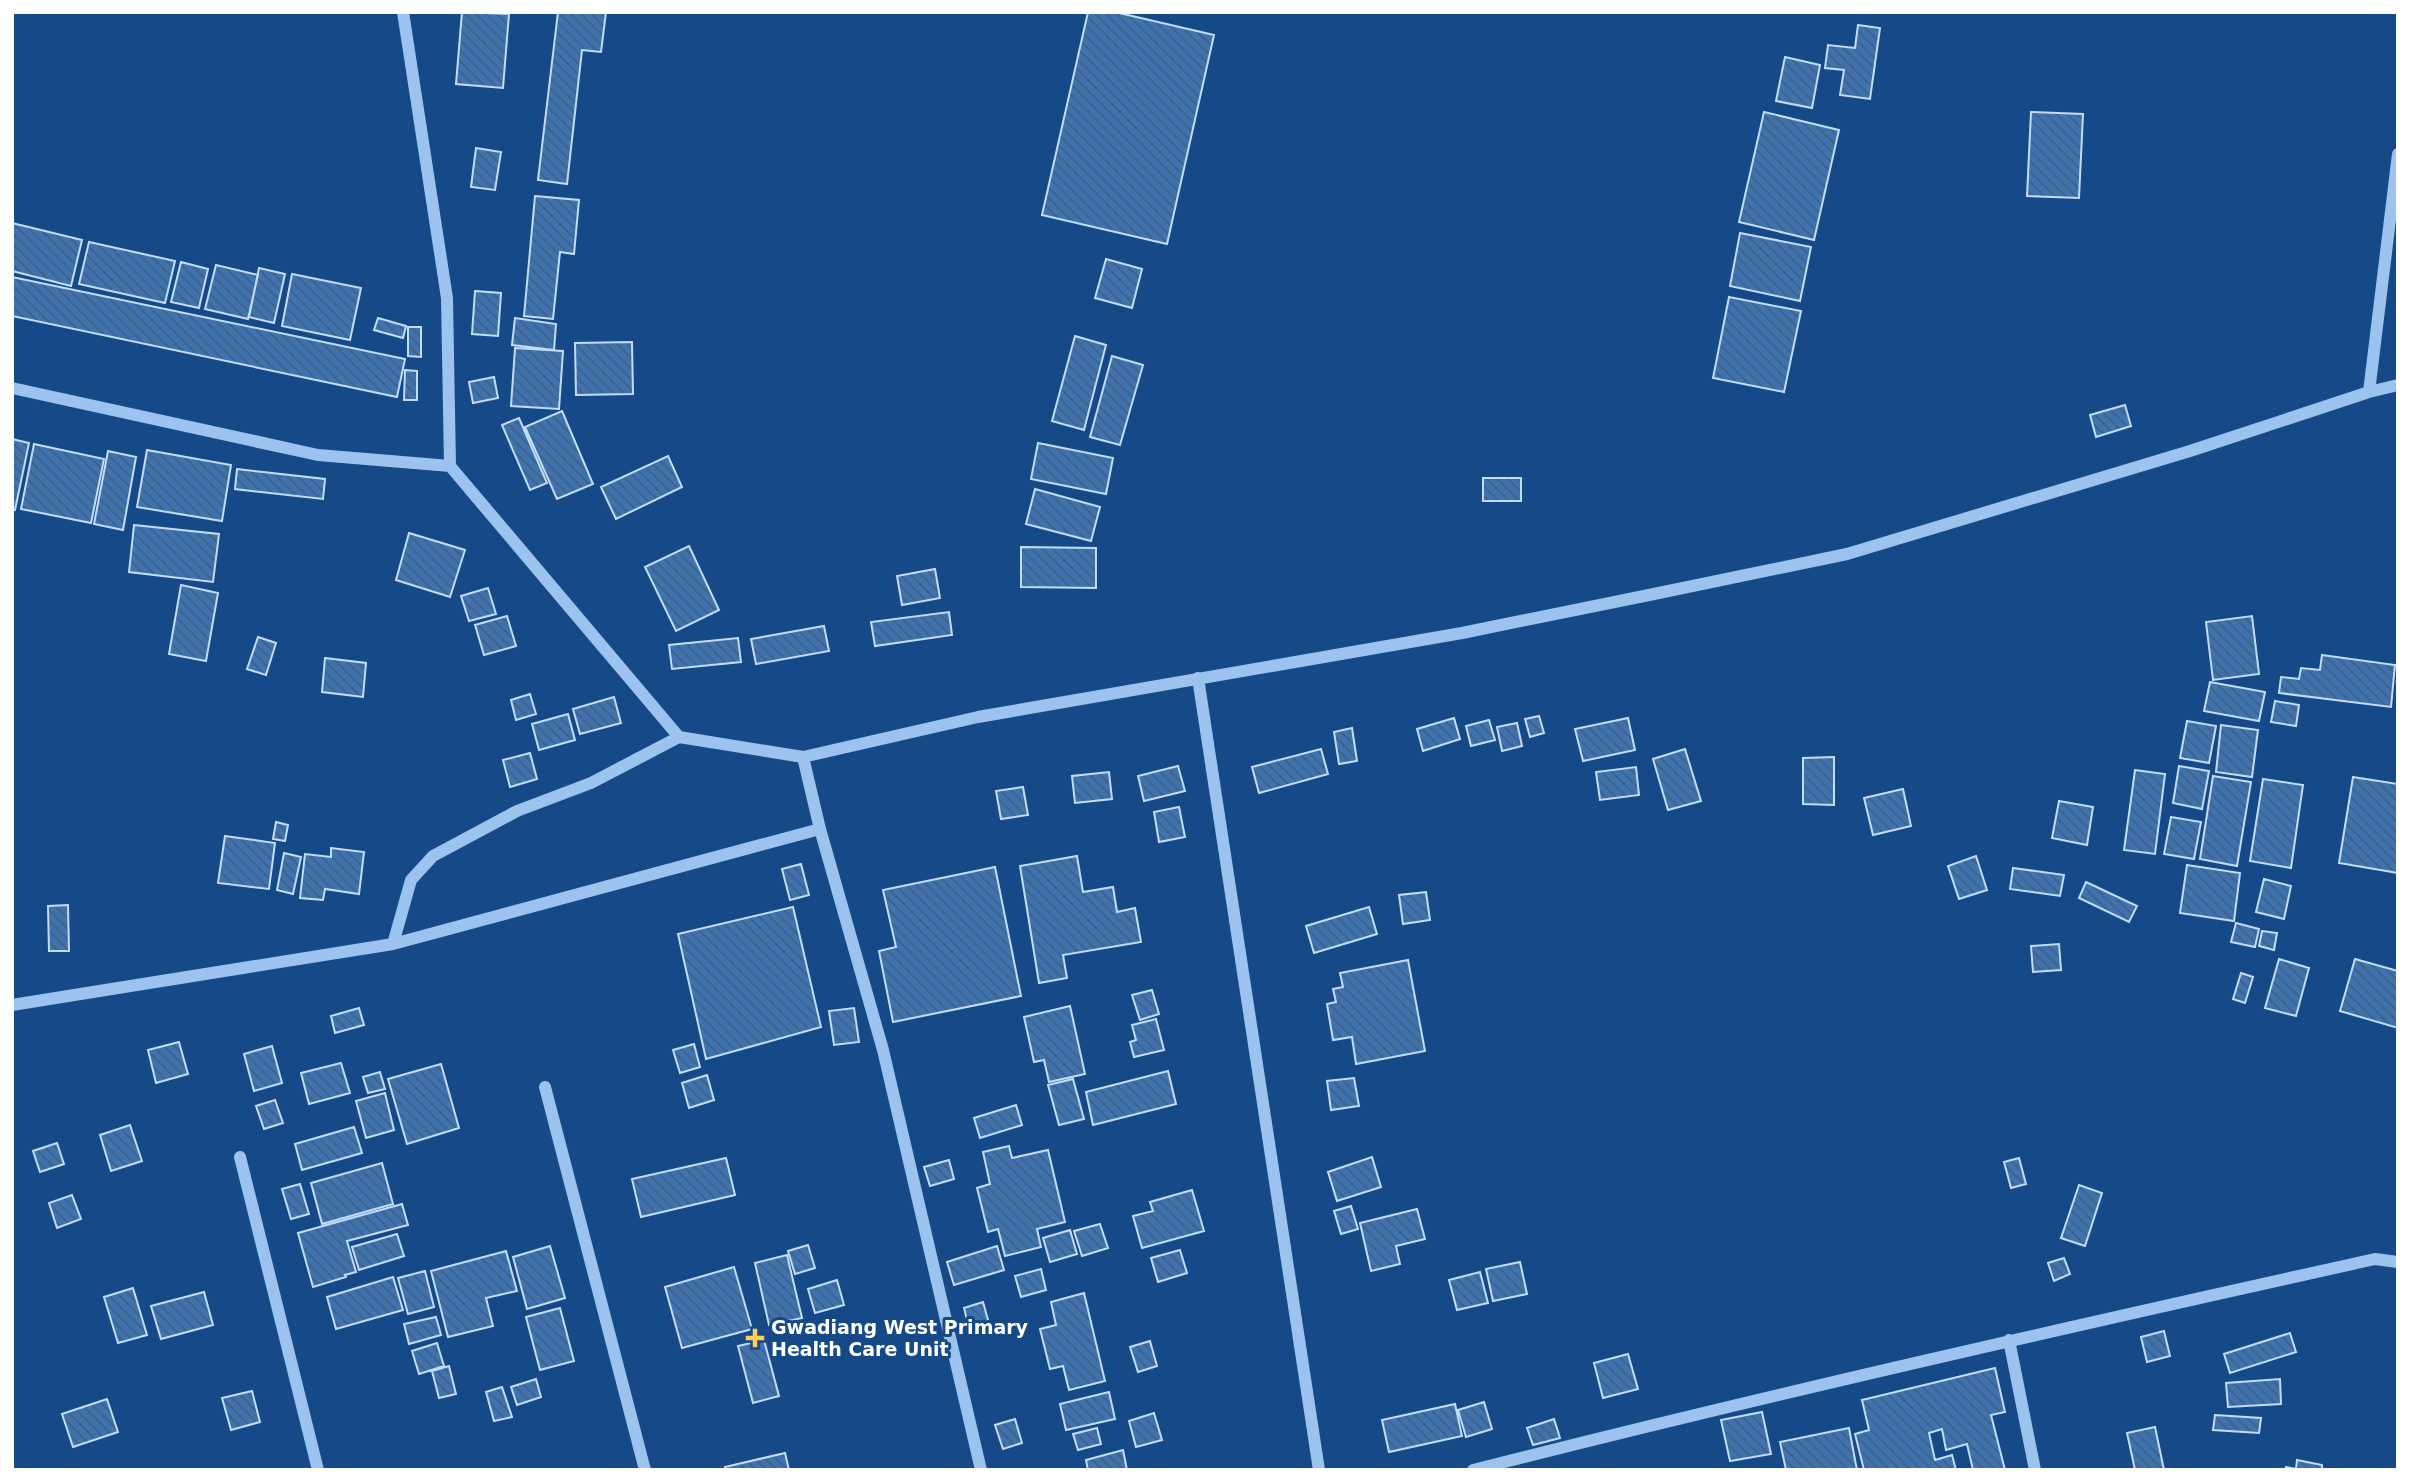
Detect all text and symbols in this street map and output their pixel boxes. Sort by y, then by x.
place label: Gwadiang West Primary Health Care Unit [771,1316,1029,1360]
marker: Gwadiang West Primary Health Care Unit [745,1328,765,1348]

